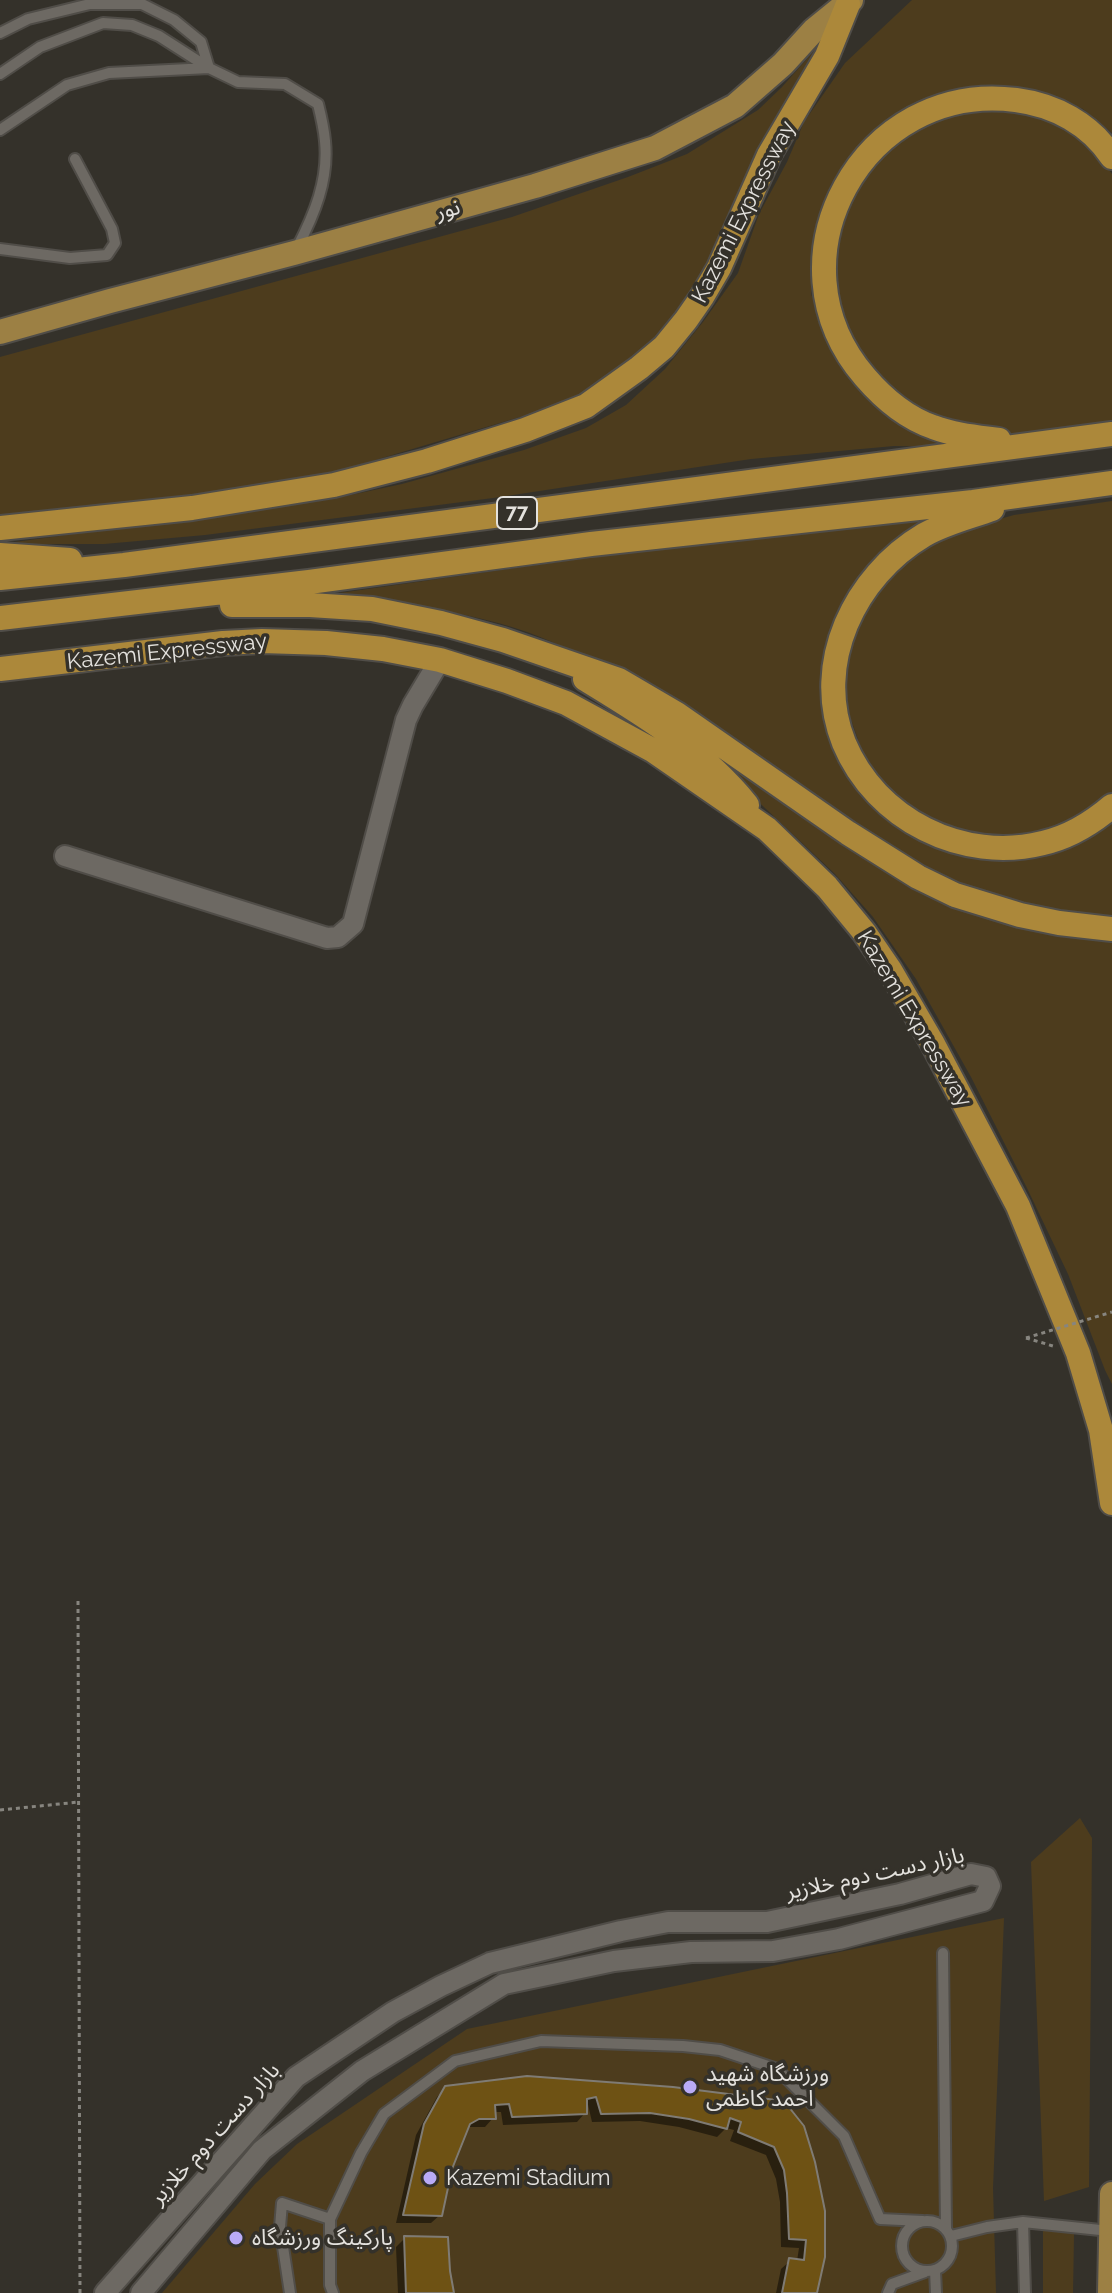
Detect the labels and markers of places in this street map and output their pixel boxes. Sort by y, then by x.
place label: ورزشگاه شهید احمد کاظمی [706,2061,829,2112]
marker: ورزشگاه شهید احمد کاظمی [681,2078,699,2096]
place label: Kazemi Stadium [446,2165,611,2191]
marker: Kazemi Stadium [421,2169,439,2187]
place label: پارکینگ ورزشگاه [252,2225,393,2251]
marker: پارکینگ ورزشگاه [227,2229,245,2247]

